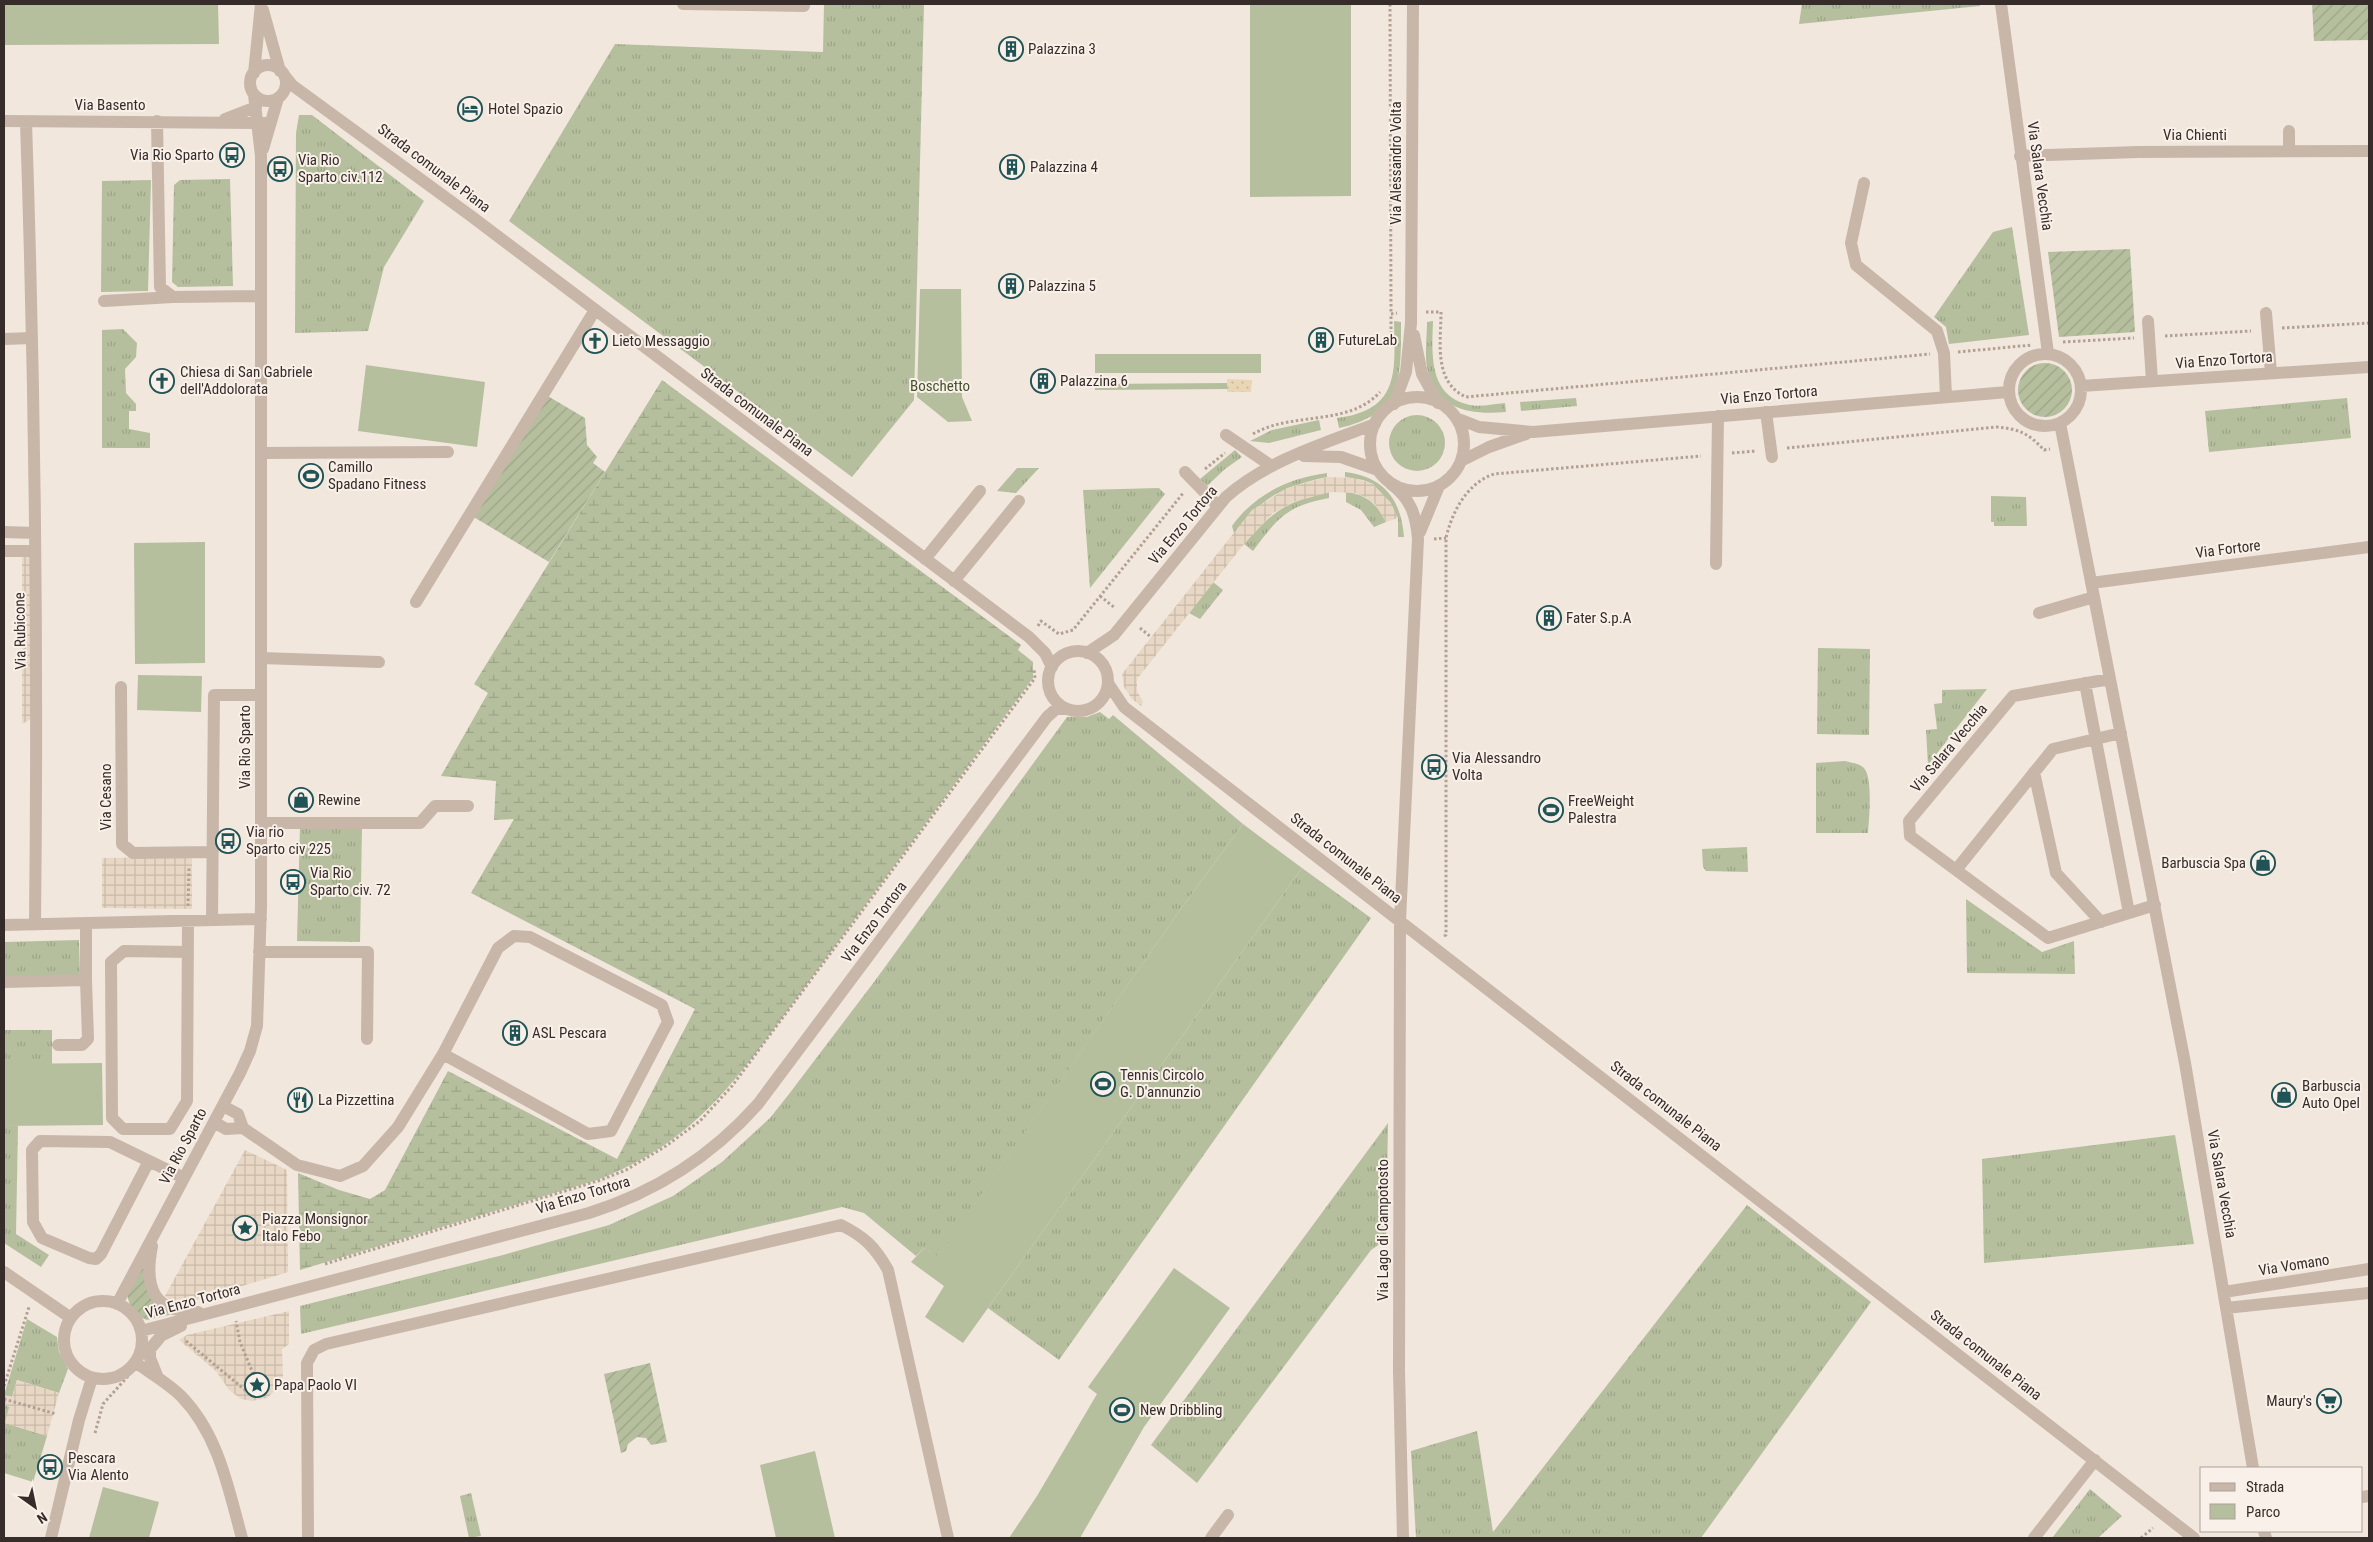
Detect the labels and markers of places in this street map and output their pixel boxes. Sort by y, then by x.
building icon: Palazzina 3 [998,36,1024,62]
place label: Palazzina 3 [1028,40,1096,58]
hotel icon: Hotel Spazio [457,96,483,122]
place label: Hotel Spazio [488,100,563,118]
bus stop icon: Via Rio Sparto [219,142,245,168]
place label: Via Rio Sparto [130,146,214,164]
place label: Via Rio Sparto civ.112 [298,151,383,186]
building icon: Palazzina 4 [999,154,1025,180]
bus stop icon: Via Rio Sparto civ.112 [267,156,293,182]
place label: Palazzina 4 [1030,158,1098,176]
building icon: Palazzina 5 [998,273,1024,299]
place label: Palazzina 5 [1028,277,1096,295]
building icon: FutureLab [1308,327,1334,353]
church icon: Lieto Messaggio [582,328,608,354]
place label: FutureLab [1338,331,1397,349]
place label: Lieto Messaggio [612,332,710,350]
place label: Chiesa di San Gabriele dell'Addolorata [180,363,313,398]
church icon: Chiesa di San Gabriele dell'Addolorata [149,368,175,394]
building icon: Palazzina 6 [1030,368,1056,394]
place label: Palazzina 6 [1060,372,1128,390]
place label: Camillo Spadano Fitness [328,458,426,493]
sports icon: Camillo Spadano Fitness [298,463,324,489]
building icon: Fater S.p.A [1536,605,1562,631]
place label: Fater S.p.A [1566,609,1632,627]
place label: Via Alessandro Volta [1452,749,1541,784]
bus stop icon: Via Alessandro Volta [1421,754,1447,780]
shop icon: Rewine [288,787,314,813]
place label: Rewine [318,791,360,809]
place label: FreeWeight Palestra [1568,792,1634,827]
sports icon: FreeWeight Palestra [1538,797,1564,823]
place label: Via rio Sparto civ 225 [246,823,331,858]
bus stop icon: Via rio Sparto civ 225 [215,828,241,854]
shop icon: Barbuscia Spa [2250,850,2276,876]
place label: Barbuscia Spa [2161,854,2246,872]
place label: Via Rio Sparto civ. 72 [310,864,391,899]
bus stop icon: Via Rio Sparto civ. 72 [280,869,306,895]
building icon: ASL Pescara [502,1020,528,1046]
place label: ASL Pescara [532,1024,607,1042]
place label: Tennis Circolo G. D'annunzio [1120,1066,1204,1101]
sports icon: Tennis Circolo G. D'annunzio [1090,1071,1116,1097]
place label: Barbuscia Auto Opel [2302,1077,2361,1112]
shop icon: Barbuscia Auto Opel [2271,1082,2297,1108]
restaurant icon: La Pizzettina [287,1087,313,1113]
place label: La Pizzettina [318,1091,394,1109]
place label: Piazza Monsignor Italo Febo [262,1210,368,1245]
place icon: Piazza Monsignor Italo Febo [232,1215,258,1241]
place icon: Papa Paolo VI [244,1372,270,1398]
place label: Papa Paolo VI [274,1376,357,1394]
supermarket icon: Maury's [2316,1388,2342,1414]
place label: Maury's [2266,1392,2312,1410]
sports icon: New Dribbling [1109,1397,1135,1423]
place label: New Dribbling [1140,1401,1222,1419]
place label: Pescara Via Alento [68,1449,129,1484]
bus stop icon: Pescara Via Alento [37,1454,63,1480]

